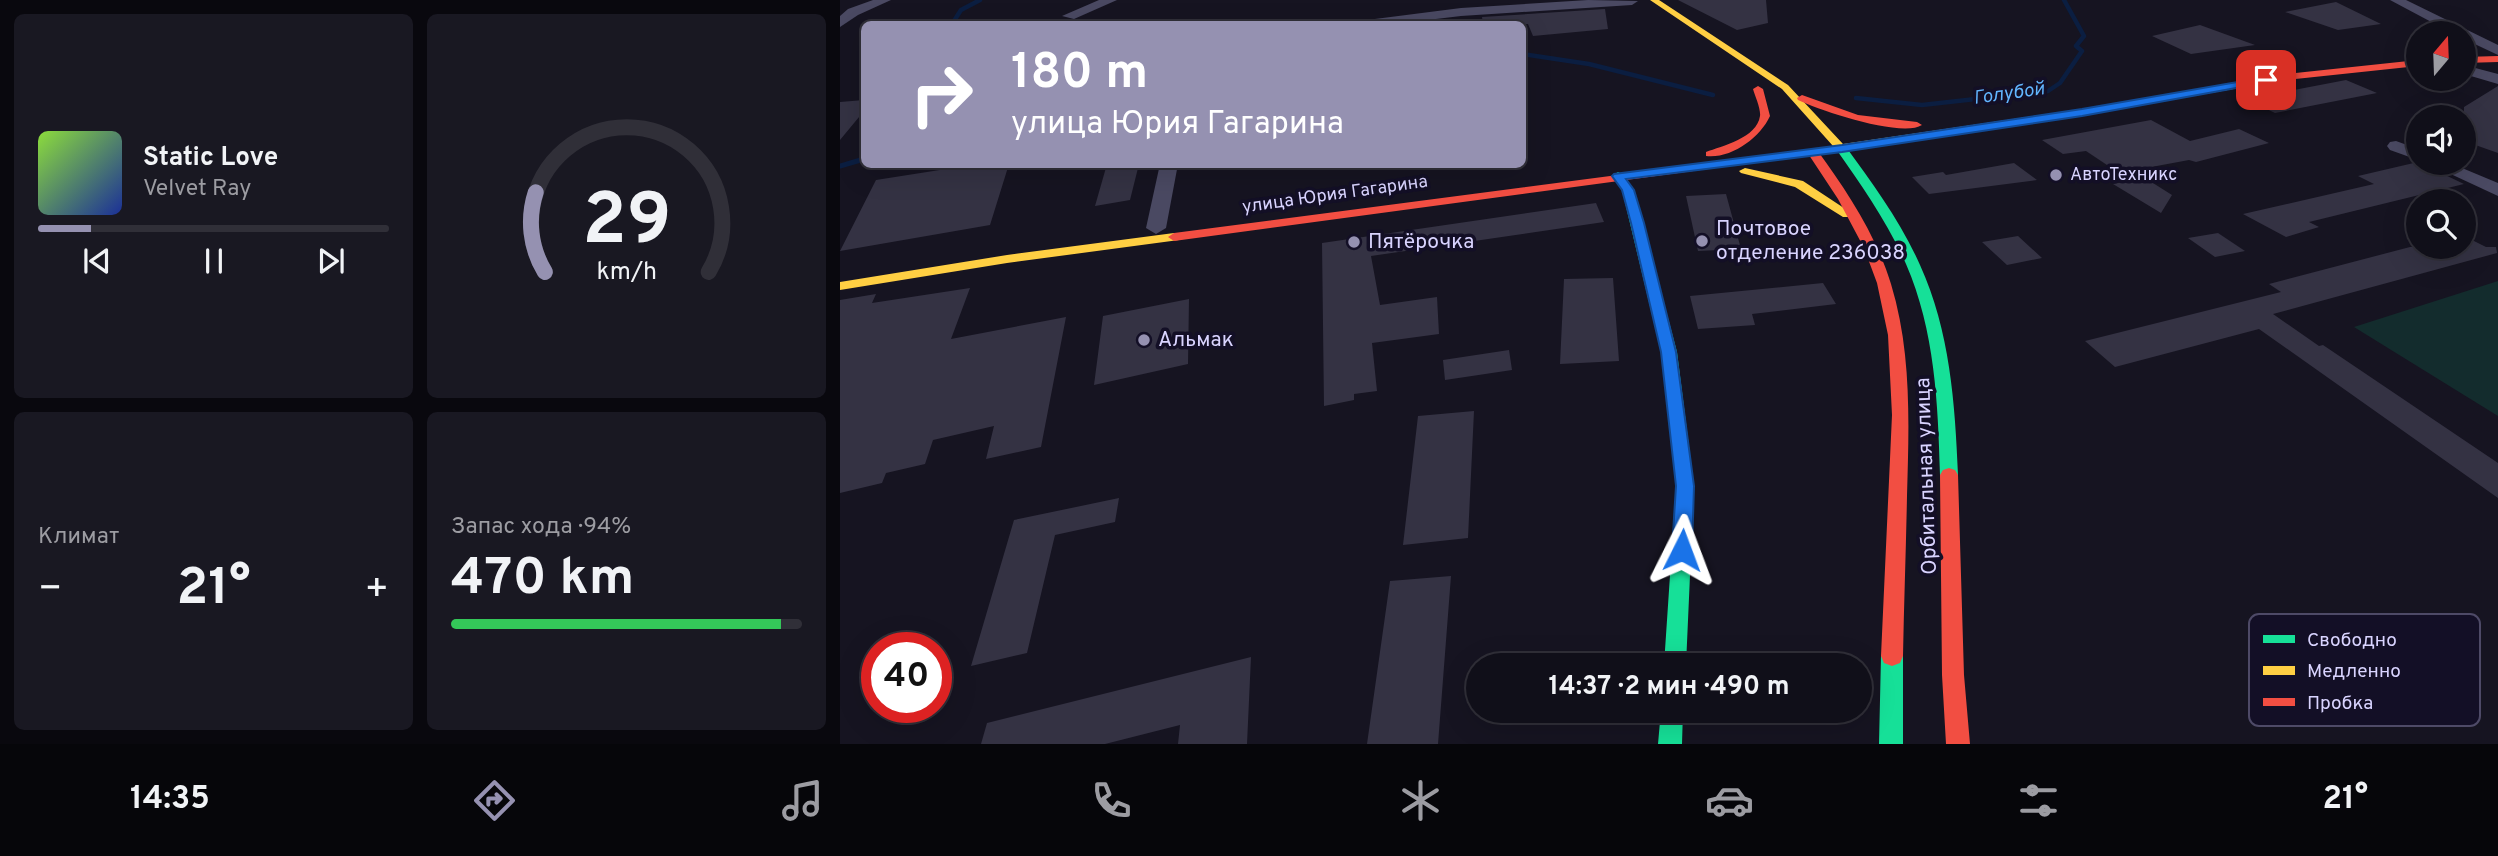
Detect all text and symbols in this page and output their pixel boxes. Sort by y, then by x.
north arrow [2406,21,2476,91]
map controls [2406,21,2476,259]
text: 180 m [1011,44,1148,106]
icon: right [896,49,987,140]
pin [2236,50,2296,110]
icon: arrive [2247,61,2285,99]
water label: Голубой [1972,77,2047,111]
text: улица Юрия Гагарина [1011,105,1344,145]
button: sound [2406,105,2476,175]
text: Static Love [143,142,278,175]
place label: АвтоТехникс [2070,164,2177,187]
marker: АвтоТехникс [2048,167,2064,183]
street label: улица Юрия Гагарина [1241,171,1429,219]
text: Velvet Ray [143,175,251,204]
text: 29 [582,178,671,270]
button: search [2406,189,2476,259]
place label: Почтовое отделение 236038 [1716,216,1905,267]
place label: Пятёрочка [1368,229,1474,256]
marker: Почтовое отделение 236038 [1694,233,1710,249]
marker: Пятёрочка [1346,234,1362,250]
icon: previous [78,242,116,280]
icon: pause [195,242,233,280]
icon: next [312,242,350,280]
text: km/h [596,257,657,289]
place label: Альмак [1158,327,1234,354]
marker: Альмак [1136,332,1152,348]
street label: Орбитальная улица [1910,377,1944,575]
text: Запас хода · 94% [451,513,631,542]
position arrow [1645,513,1719,587]
text: Климат [38,523,119,552]
text: 470 km [451,547,634,613]
text: 21° [176,557,251,623]
text: − [38,566,63,615]
text: + [364,566,389,615]
legend [2249,614,2480,726]
text: Свободно [2307,629,2397,653]
speed limit sign: 40 [861,632,952,723]
text: Медленно [2307,660,2401,684]
text: 14:37 · 2 мин · 490 m [1549,671,1789,704]
text: Пробка [2307,692,2373,716]
icon: directions [470,776,519,825]
icon: music [778,776,827,825]
icon: phone [1087,776,1136,825]
icon: climate [1396,776,1445,825]
icon: car [1705,776,1754,825]
icon: filters [2014,776,2063,825]
text: 14:35 [130,780,210,820]
text: 21° [2322,780,2368,820]

